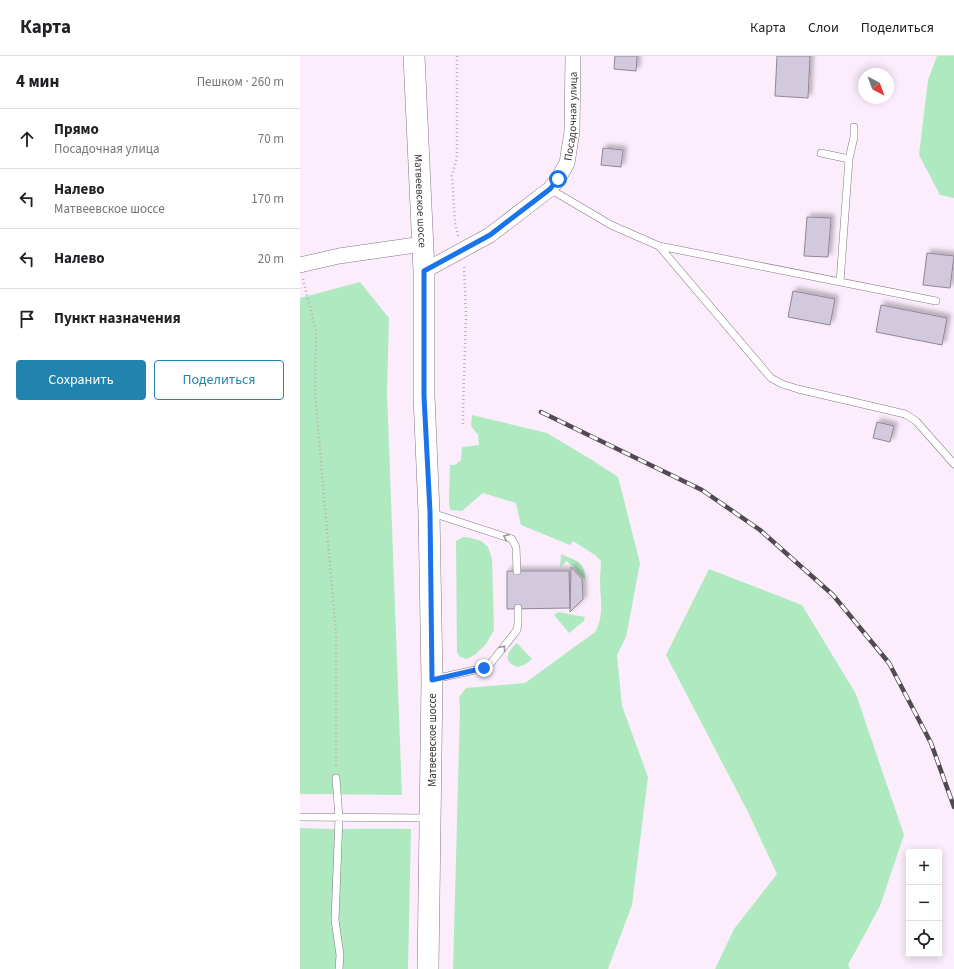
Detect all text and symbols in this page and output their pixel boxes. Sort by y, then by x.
text: Карта [20,14,71,41]
text: Карта [750,18,786,38]
text: Слои [808,18,839,38]
text: Поделиться [861,18,934,38]
north arrow [858,68,894,104]
text: 4 мин [16,70,59,94]
street label: Посадочная улица [560,72,581,162]
text: Пешком · 260 m [197,73,284,91]
text: Прямо [54,119,99,140]
icon: ahead [16,128,38,150]
text: 70 m [258,130,284,148]
text: Посадочная улица [54,140,160,158]
street label: Матвеевское шоссе [411,154,430,249]
route start [549,170,567,188]
text: Налево [54,179,105,200]
icon: left [16,188,38,210]
text: 170 m [251,190,284,208]
text: Матвеевское шоссе [54,200,165,218]
icon: left [16,248,38,270]
text: Налево [54,248,105,269]
text: 20 m [258,250,284,268]
icon: arrive [16,308,38,330]
text: Пункт назначения [54,308,181,329]
button: Сохранить [16,360,146,400]
button: Поделиться [154,360,284,400]
one-way arrow [503,534,511,542]
one-way arrow [498,645,505,652]
route end [475,659,493,677]
street label: Матвеевское шоссе [425,693,440,787]
map controls [906,849,942,957]
button: + [906,849,942,885]
button: − [906,885,942,921]
button: locate [906,921,942,957]

